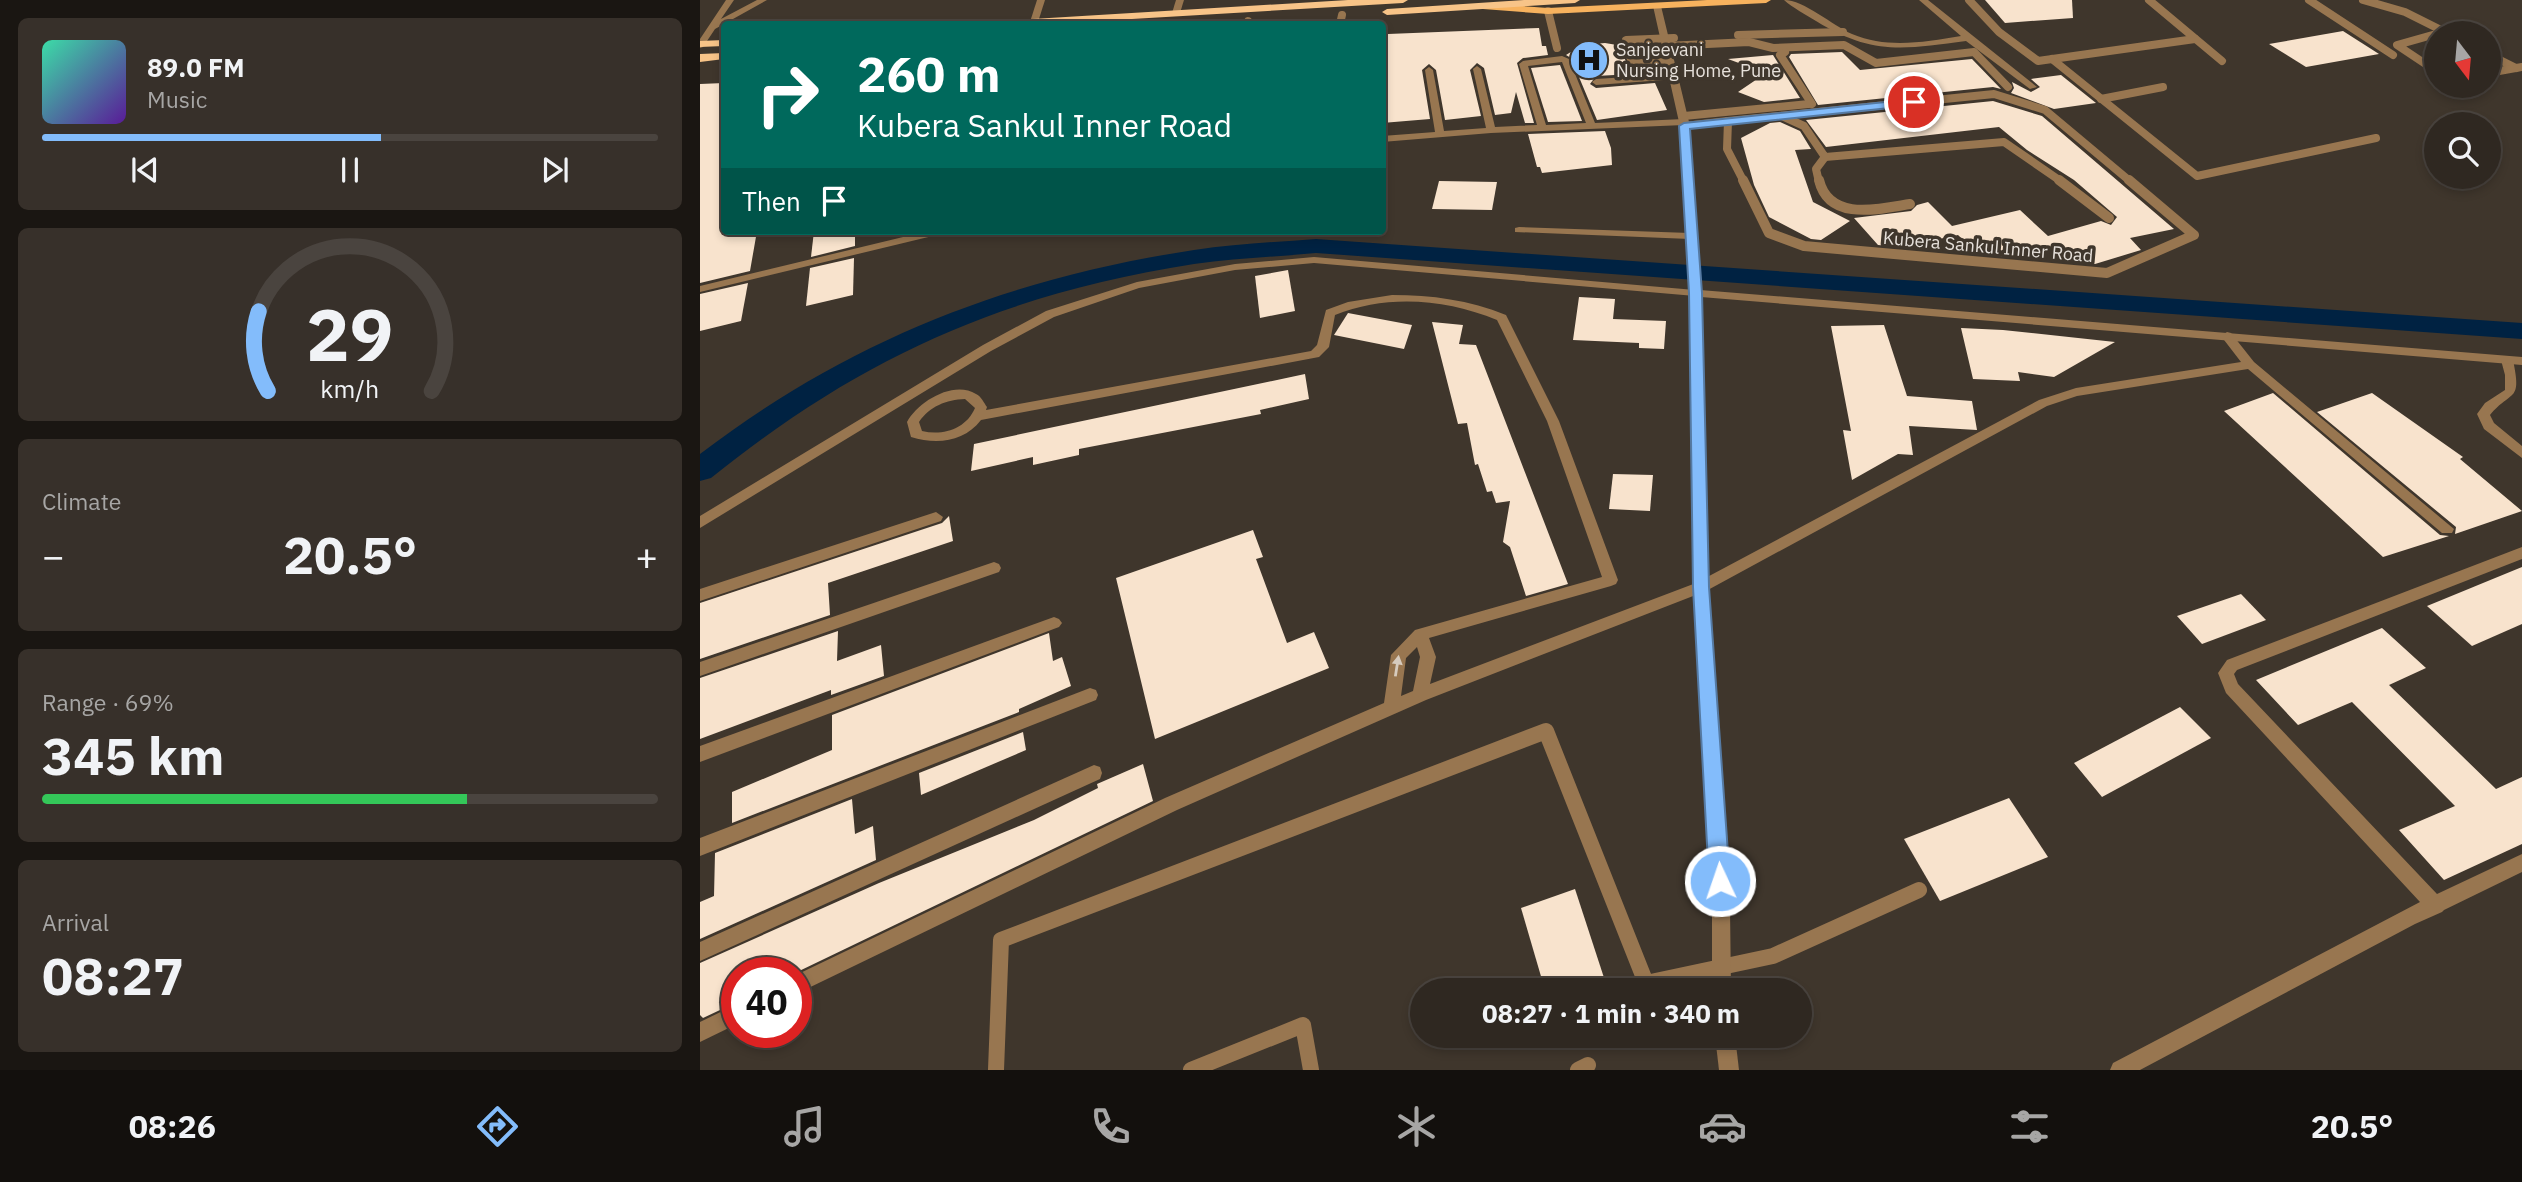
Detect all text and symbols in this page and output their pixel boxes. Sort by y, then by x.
north arrow [2424,21,2501,98]
map controls [2424,21,2501,189]
place label: Sanjeevani Nursing Home, Pune [1616,38,1781,82]
hospital icon: Sanjeevani Nursing Home, Pune [1568,39,1610,81]
text: 260 m [857,42,1001,105]
icon: right [742,49,833,140]
text: 89.0 FM [147,50,245,84]
pin [1884,72,1944,132]
icon: arrive [1895,83,1933,121]
text: Music [147,84,207,114]
text: Kubera Sankul Inner Road [857,104,1232,146]
button: search [2424,112,2501,189]
icon: previous [126,151,164,189]
icon: pause [331,151,369,189]
icon: next [536,151,574,189]
icon: arrive [815,182,853,220]
text: Then [742,184,801,218]
street label: Kubera Sankul Inner Road [1882,226,2094,267]
text: 29 [306,286,394,381]
text: km/h [321,371,379,404]
text: Climate [42,486,121,516]
text: 20.5° [283,521,417,588]
text: − [42,531,65,580]
text: + [635,531,658,580]
one-way arrow [1392,655,1403,677]
text: Range · 69% [42,687,174,717]
text: 345 km [42,722,224,789]
position arrow [1683,844,1757,918]
text: Arrival [42,907,109,937]
text: 08:27 [42,942,184,1009]
speed limit sign: 40 [721,957,812,1048]
text: 08:27 · 1 min · 340 m [1482,996,1740,1030]
icon: directions [473,1102,522,1151]
icon: music [780,1102,829,1151]
icon: phone [1086,1102,1135,1151]
icon: climate [1392,1102,1441,1151]
icon: car [1698,1102,1747,1151]
icon: filters [2005,1102,2054,1151]
text: 08:26 [129,1105,216,1147]
text: 20.5° [2311,1105,2393,1147]

